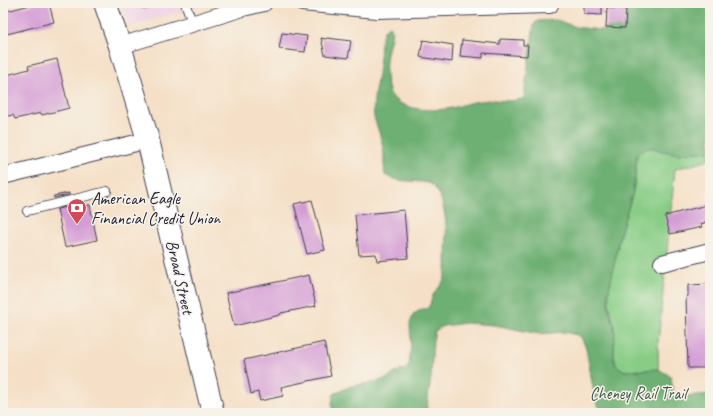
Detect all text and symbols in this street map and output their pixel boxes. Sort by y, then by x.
place label: American Eagle Financial Credit Union [91,188,221,229]
bank icon: American Eagle Financial Credit Union [66,197,88,225]
street label: Broad Street [161,238,199,318]
park label: Cheney Rail Trail [590,383,689,404]

